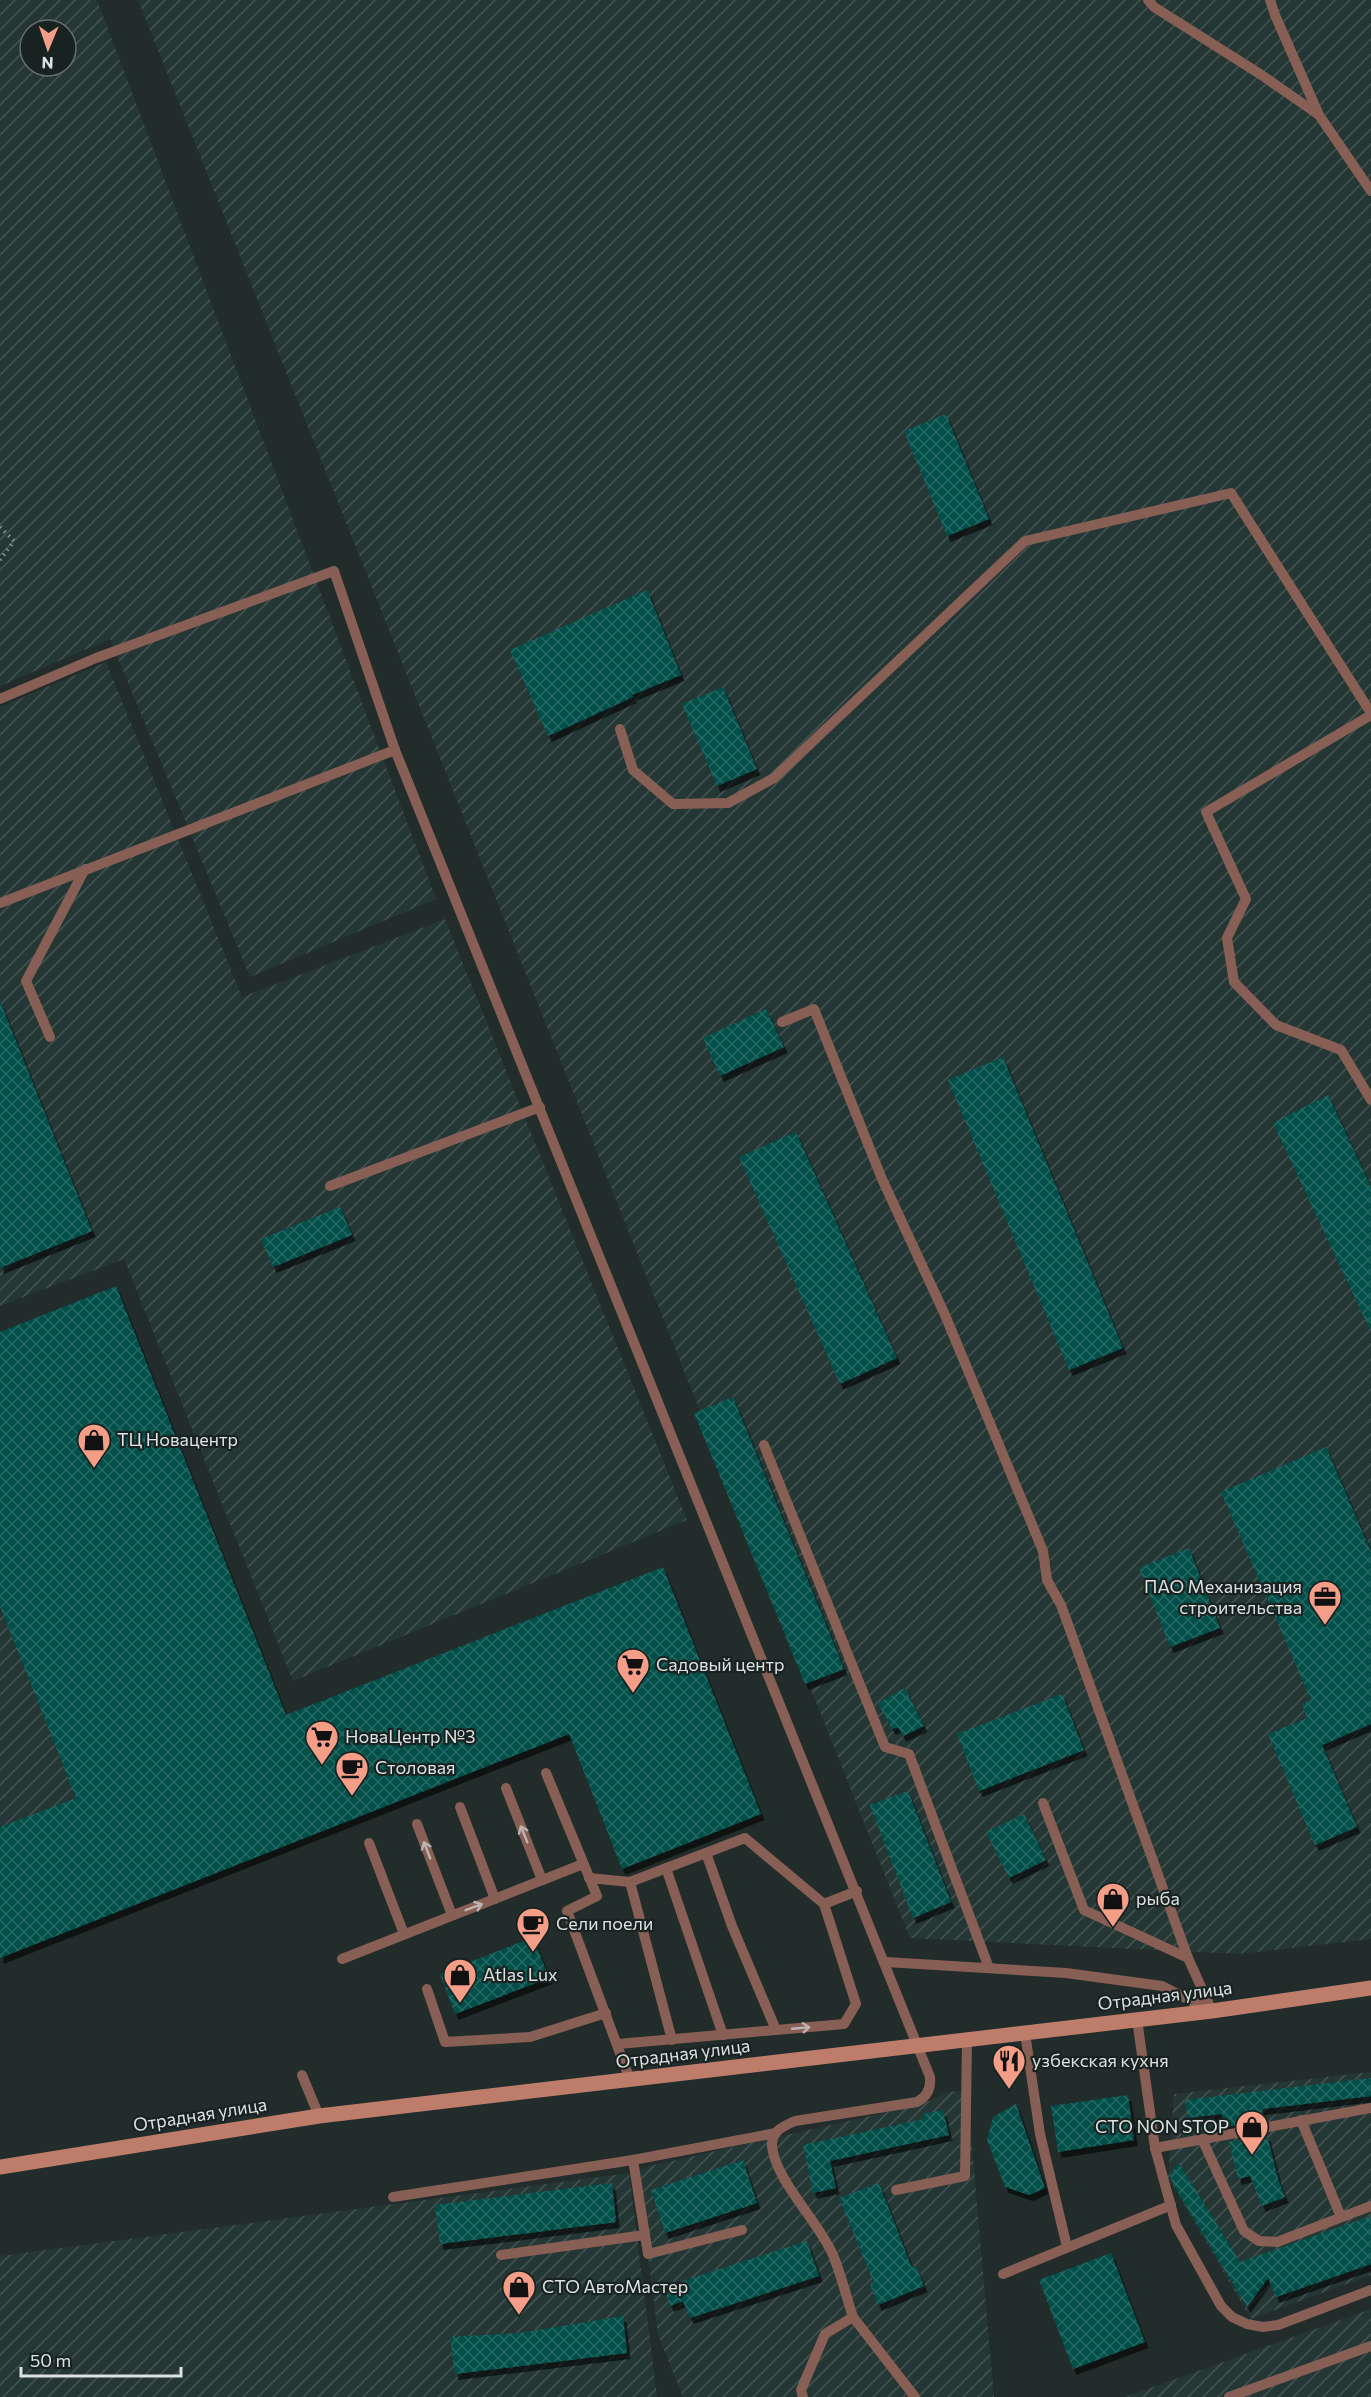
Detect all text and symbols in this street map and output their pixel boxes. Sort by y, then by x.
north arrow [18,18,78,78]
text: N [41,54,54,73]
shop icon: ТЦ Новацентр [76,1422,112,1469]
place label: ТЦ Новацентр [117,1428,238,1450]
place label: ПАО Механизация строительства [1144,1575,1302,1618]
office icon: ПАО Механизация строительства [1307,1579,1343,1626]
supermarket icon: Садовый центр [615,1647,651,1694]
place label: Садовый центр [656,1653,785,1675]
supermarket icon: НоваЦентр №3 [304,1719,340,1766]
place label: НоваЦентр №3 [345,1725,475,1747]
cafe icon: Столовая [334,1750,370,1797]
place label: Столовая [375,1756,456,1778]
one-way arrow [518,1825,529,1844]
one-way arrow [421,1841,432,1860]
shop icon: рыба [1095,1881,1131,1928]
place label: рыба [1136,1887,1180,1909]
one-way arrow [464,1901,483,1912]
cafe icon: Сели поели [515,1906,551,1953]
place label: Сели поели [556,1912,653,1934]
shop icon: Atlas Lux [442,1957,478,2004]
place label: Atlas Lux [483,1963,558,1985]
street label: Отрадная улица [1096,1976,1233,2014]
one-way arrow [791,2022,811,2033]
street label: Отрадная улица [614,2034,751,2072]
restaurant icon: узбекская кухня [991,2043,1027,2090]
place label: узбекская кухня [1032,2049,1169,2071]
street label: Отрадная улица [131,2093,268,2135]
shop icon: СТО NON STOP [1234,2109,1270,2156]
place label: СТО NON STOP [1095,2115,1229,2137]
shop icon: СТО АвтоМастер [501,2269,537,2316]
place label: СТО АвтоМастер [542,2275,688,2297]
scale bar [21,2340,182,2378]
text: 50 m [30,2349,71,2371]

